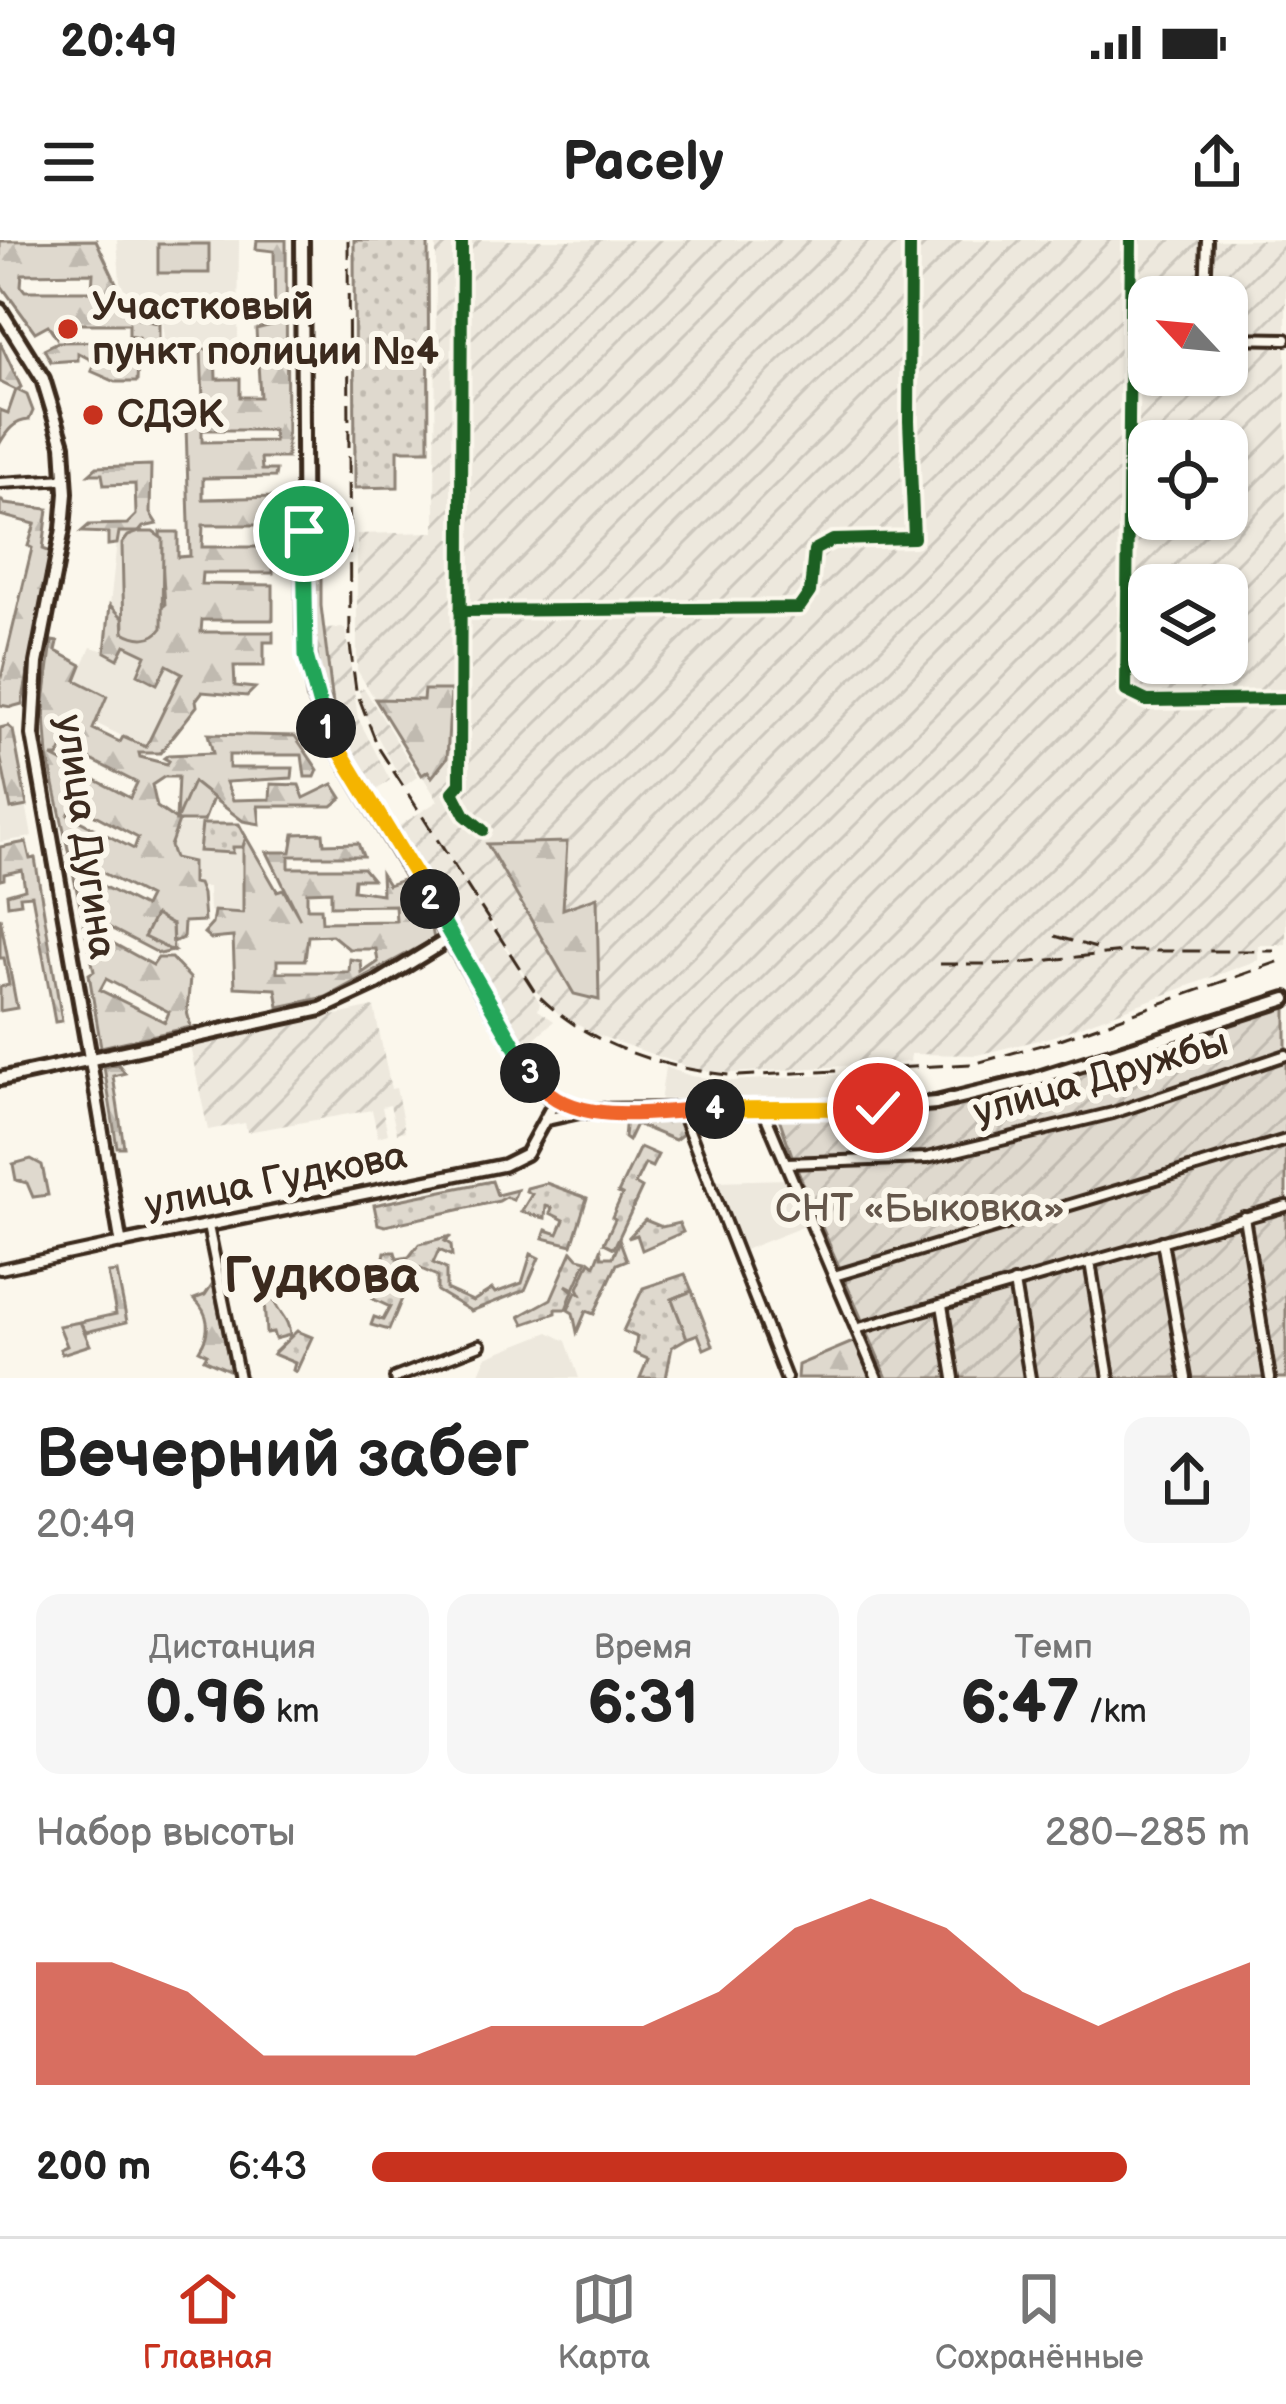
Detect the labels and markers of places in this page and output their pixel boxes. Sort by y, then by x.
place label: Участковый пункт полиции №4 [92,284,439,376]
marker: Участковый пункт полиции №4 [55,316,81,342]
place label: СДЭК [117,392,224,439]
marker: СДЭК [80,402,106,428]
pin [253,480,355,582]
pin: 1 [296,698,356,758]
pin: 2 [400,869,460,929]
pin: 3 [500,1043,560,1103]
pin [827,1057,929,1159]
pin: 4 [685,1079,745,1139]

